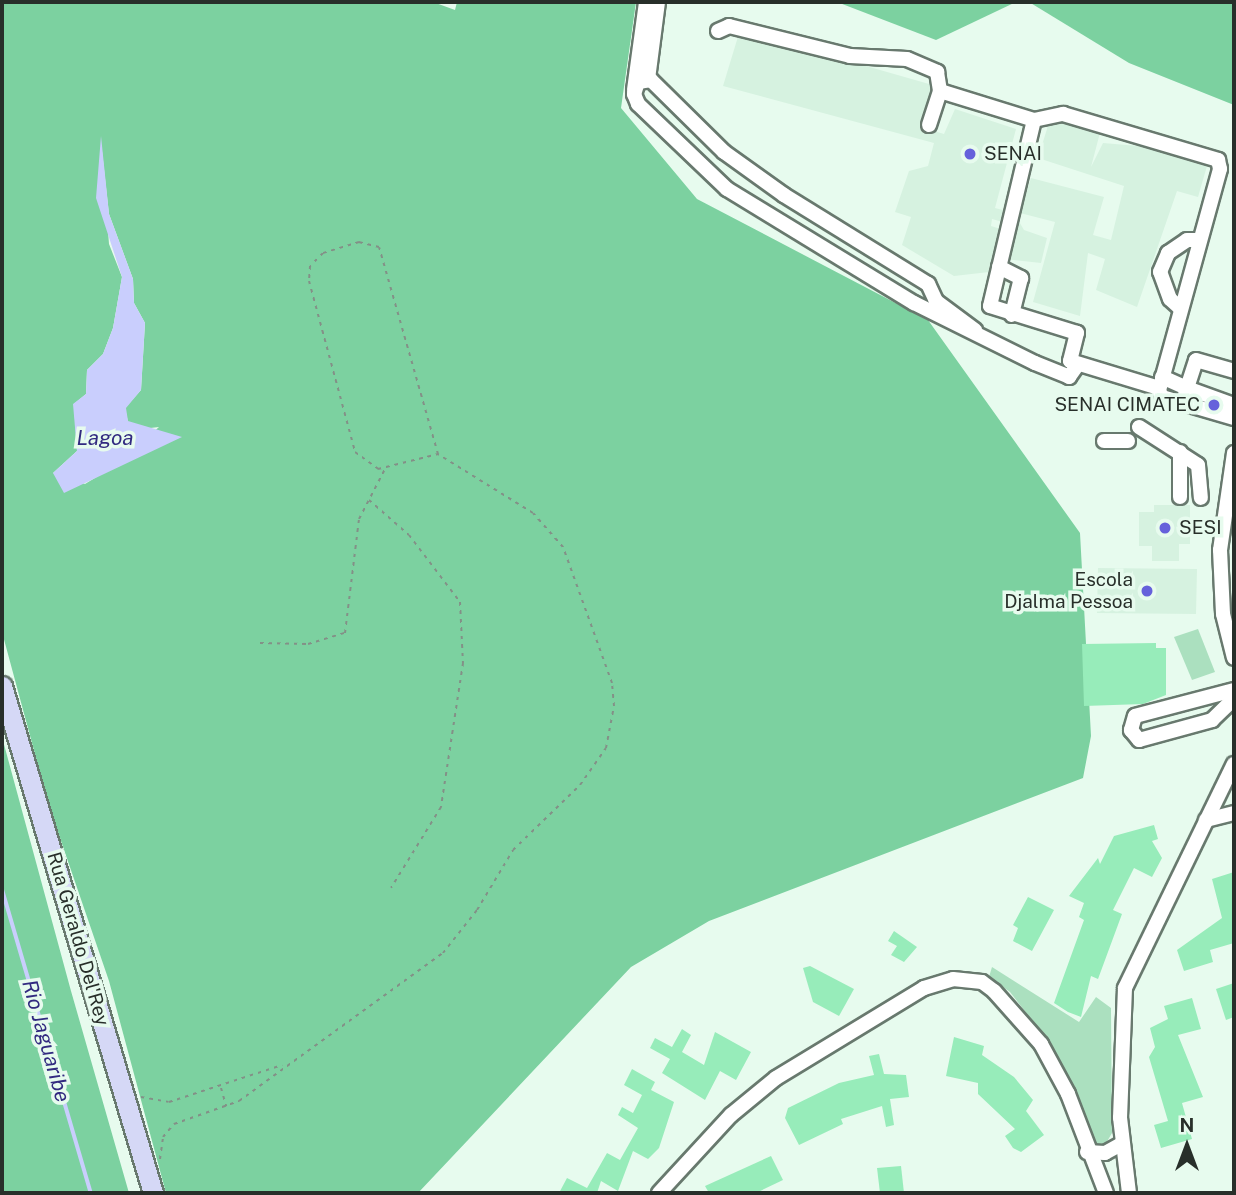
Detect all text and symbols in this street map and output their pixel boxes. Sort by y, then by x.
place label: SENAI [984,143,1042,165]
marker: SENAI [962,146,978,162]
place label: SENAI CIMATEC [1054,394,1200,416]
marker: SENAI CIMATEC [1206,397,1222,413]
water label: Lagoa [76,425,134,451]
place label: SESI [1179,517,1222,539]
marker: SESI [1157,520,1173,536]
place label: Escola Djalma Pessoa [1004,569,1133,613]
marker: Escola Djalma Pessoa [1139,583,1155,599]
street label: Rua Geraldo Del'Rey [42,849,114,1029]
water label: Rio Jaguaribe [16,977,76,1105]
north arrow [1152,1111,1222,1181]
text: N [1180,1114,1194,1136]

